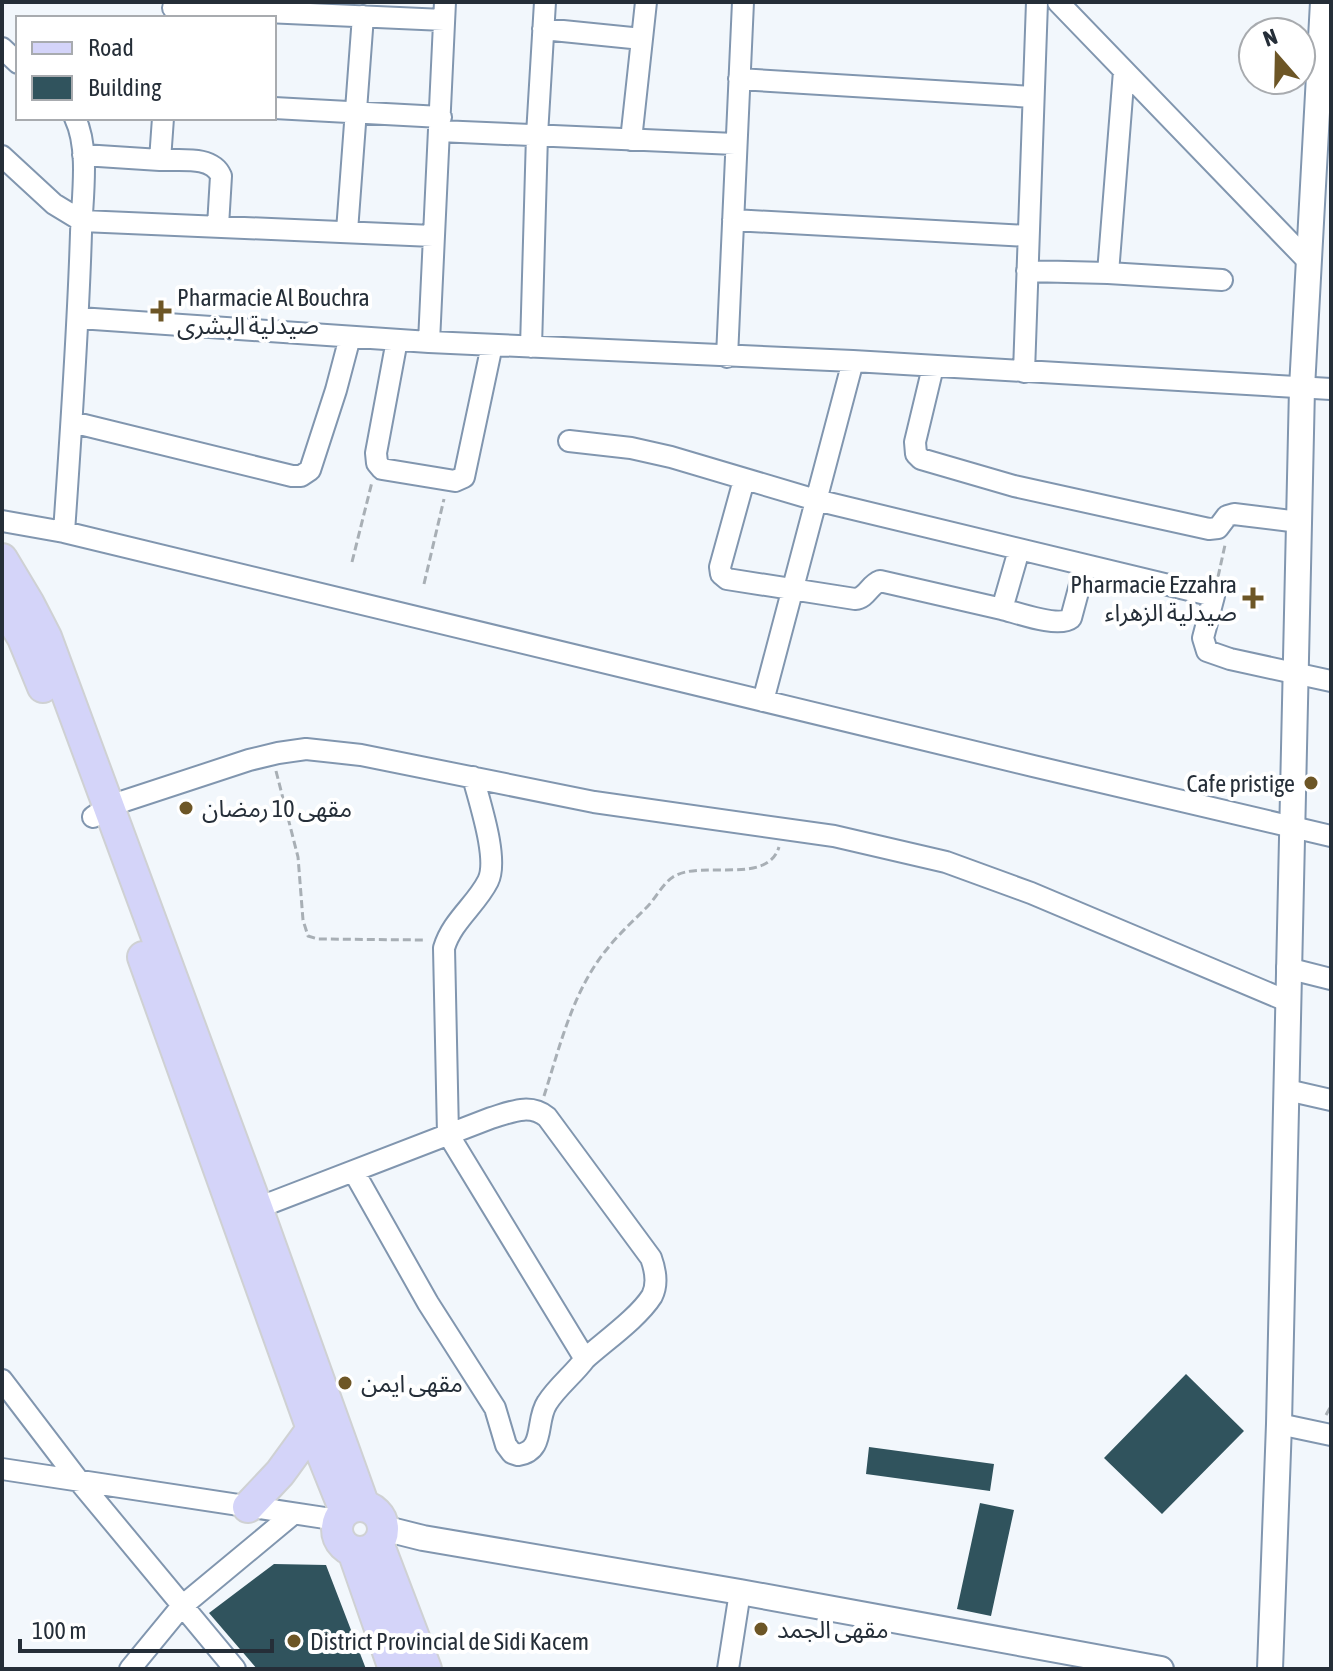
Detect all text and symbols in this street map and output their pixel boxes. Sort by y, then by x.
legend [16,16,276,120]
north arrow [1237,16,1317,96]
text: N [1260,23,1281,52]
text: Road [88,34,134,61]
text: Building [88,74,162,101]
place label: Pharmacie Al Bouchra صيدلية البشرى [177,284,370,340]
marker: Pharmacie Al Bouchra صيدلية البشرى [152,302,170,320]
place label: Pharmacie Ezzahra صيدلية الزهراء [1070,571,1237,627]
marker: Pharmacie Ezzahra صيدلية الزهراء [1244,589,1262,607]
place label: Cafe pristige [1187,770,1295,797]
marker: Cafe pristige [1302,774,1320,792]
place label: مقهى 10 رمضان [202,795,352,823]
marker: مقهى 10 رمضان [177,799,195,817]
place label: مقهى ايمن [361,1370,463,1397]
marker: مقهى ايمن [336,1374,354,1392]
scale bar [20,1603,272,1653]
place label: مقهى الجمد [777,1616,888,1643]
text: 100 m [32,1617,86,1644]
marker: مقهى الجمد [752,1620,770,1638]
place label: District Provincial de Sidi Kacem [310,1628,589,1655]
marker: District Provincial de Sidi Kacem [285,1632,303,1650]

